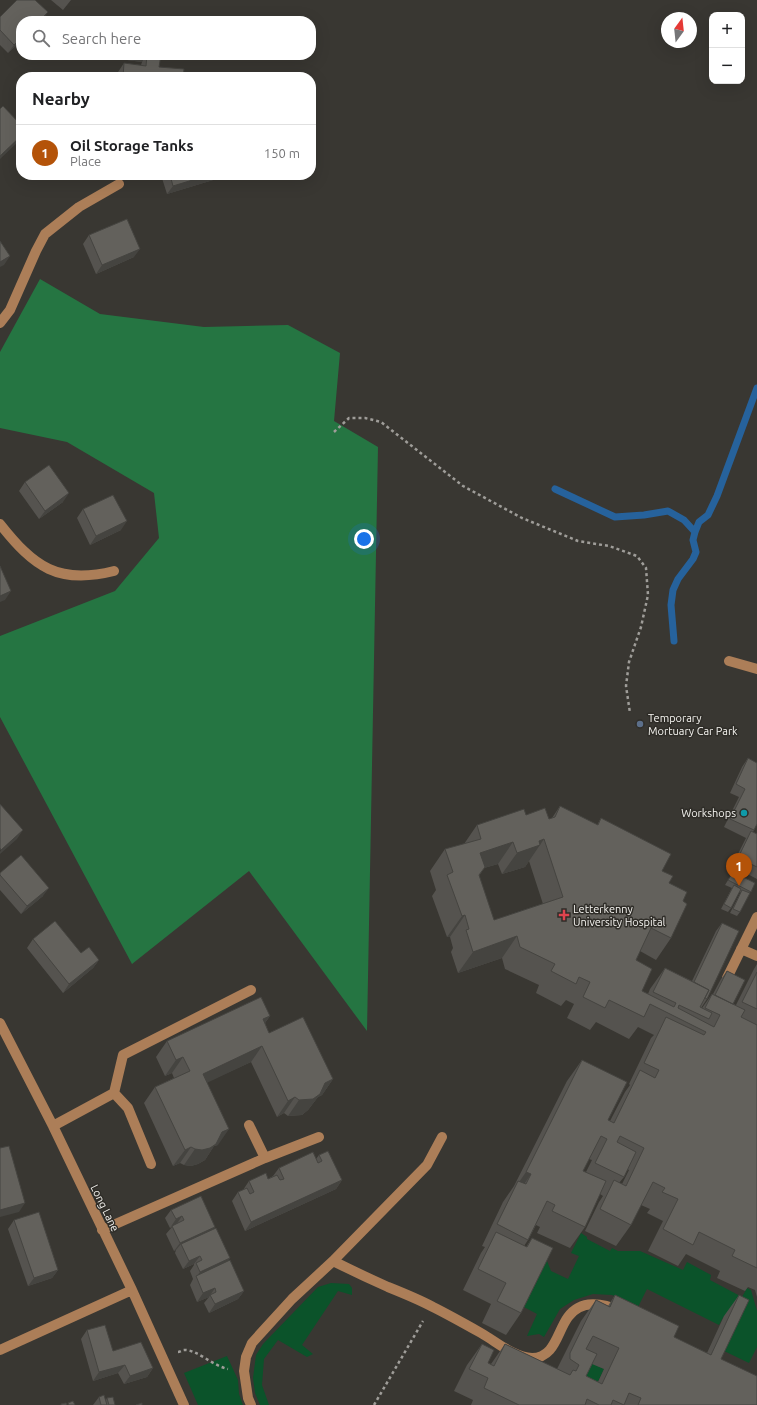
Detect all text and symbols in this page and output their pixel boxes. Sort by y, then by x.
north arrow [661,12,697,48]
map controls [709,12,745,84]
button: + [709,12,745,48]
search box [16,16,316,60]
icon: search [30,27,52,49]
text: Search here [62,30,141,47]
button: − [709,48,745,84]
text: Nearby [32,89,90,108]
text: Oil Storage Tanks [70,137,194,154]
text: 1 [41,146,49,160]
text: 150 m [264,146,300,160]
text: Place [70,154,101,168]
your location [354,529,374,549]
place label: Temporary Mortuary Car Park [648,712,738,737]
marker: Temporary Mortuary Car Park [635,719,645,729]
place label: Workshops [681,807,736,819]
marker: Workshops [739,808,749,818]
pin: 1 [726,853,752,886]
place label: Letterkenny University Hospital [573,903,666,928]
marker: Letterkenny University Hospital [558,909,570,921]
street label: Long Lane [88,1183,122,1233]

